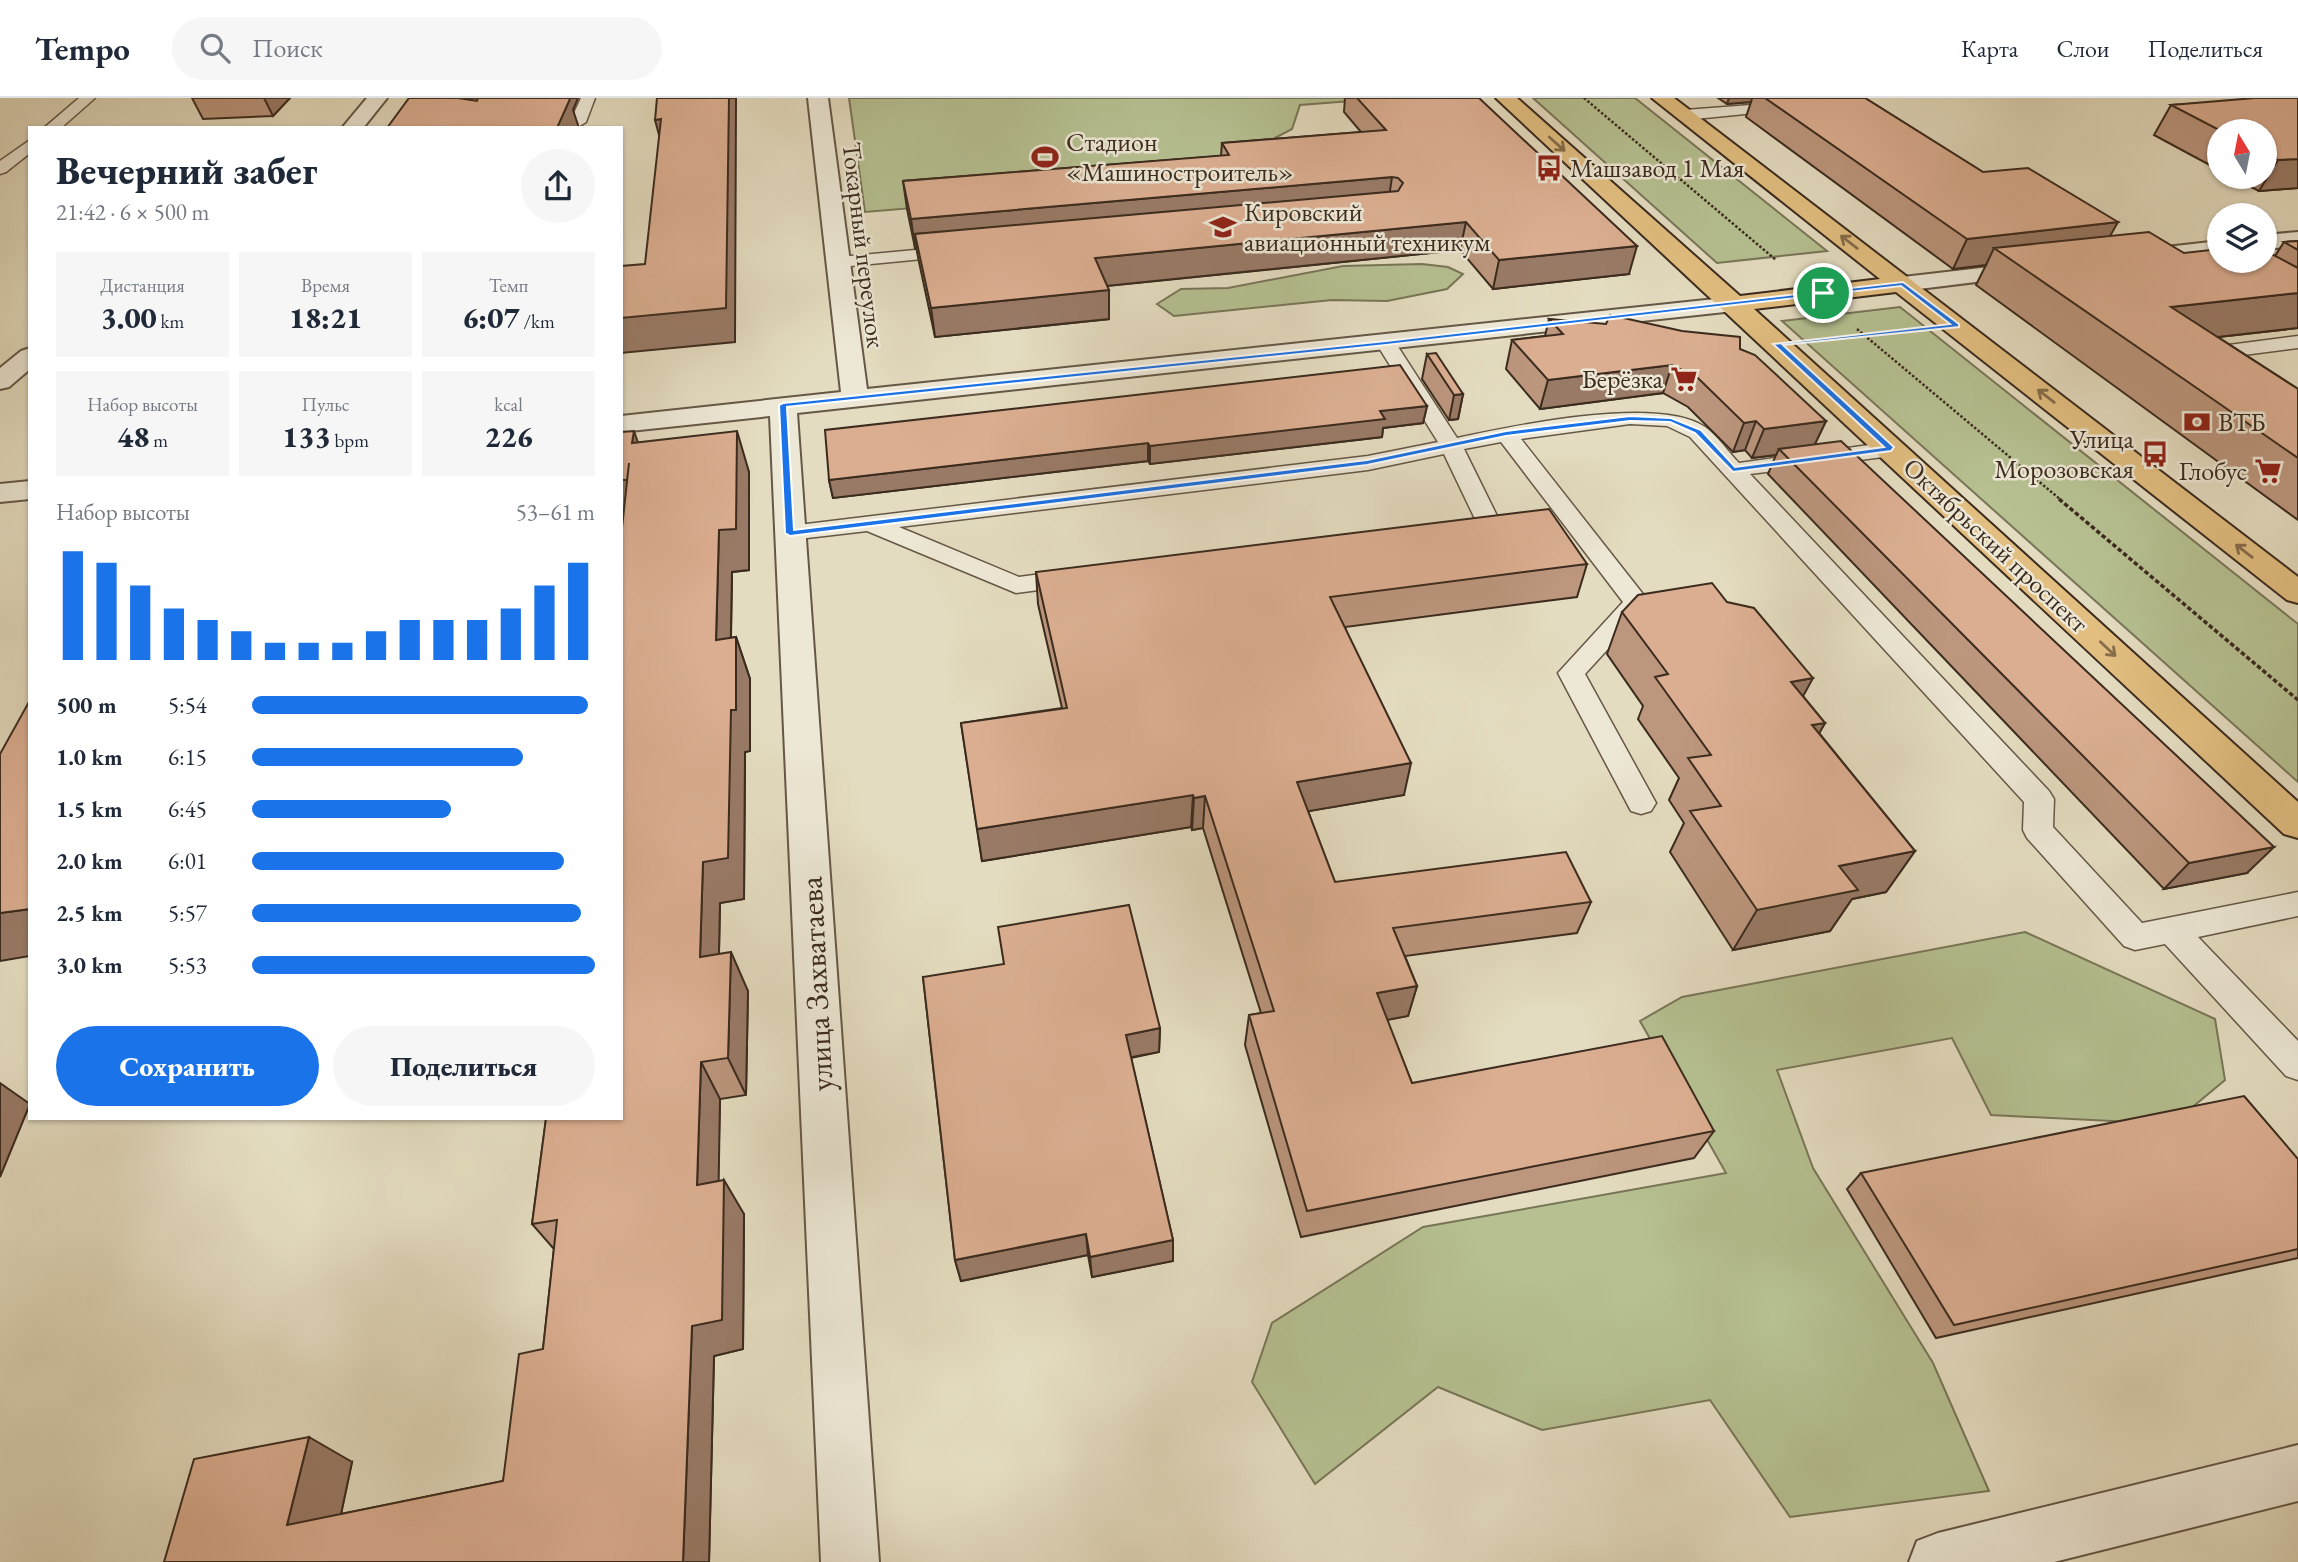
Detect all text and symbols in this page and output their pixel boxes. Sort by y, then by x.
search box [172,17,662,80]
text: Tempo [35,27,130,70]
icon: search [196,29,234,67]
text: Поиск [252,31,323,65]
text: Карта [1961,33,2018,64]
text: Слои [2056,33,2110,64]
text: Поделиться [2148,33,2263,64]
north arrow [2207,119,2277,189]
map controls [2207,119,2277,273]
place label: Стадион «Машиностроитель» [1066,125,1294,189]
one-way arrow [1548,136,1566,152]
street label: Токарный переулок [834,140,894,350]
sports icon: Стадион «Машиностроитель» [1030,142,1060,172]
text: Вечерний забег [56,146,317,195]
button: share [521,149,595,223]
place label: Машзавод 1 Мая [1570,151,1744,185]
bus stop icon: Машзавод 1 Мая [1534,153,1564,183]
place label: Кировский авиационный техникум [1244,195,1490,259]
text: 21:42 · 6 × 500 m [56,197,209,227]
button: layers [2207,203,2277,273]
school or university icon: Кировский авиационный техникум [1208,212,1238,242]
one-way arrow [1840,235,1859,250]
pin [1793,263,1853,323]
text: Дистанция [100,273,185,298]
text: Время [301,273,350,298]
text: Темп [489,273,528,298]
icon: arrive [1804,274,1842,312]
text: 3.00 [101,298,157,337]
text: 18:21 [289,298,362,337]
text: 6:07 [462,298,520,337]
text: km [157,309,184,334]
text: /km [520,309,555,334]
place label: Берёзка [1582,362,1664,396]
supermarket icon: Берёзка [1669,364,1699,394]
one-way arrow [2037,388,2055,403]
text: Набор высоты [87,392,198,417]
text: Пульс [301,392,350,417]
text: kcal [494,392,523,417]
place label: ВТБ [2218,405,2265,439]
bank icon: ВТБ [2182,407,2212,437]
text: 48 [117,417,149,456]
text: 133 [282,417,331,456]
text: 226 [484,417,533,456]
place label: Улица Морозовская [1994,422,2135,486]
text: m [149,428,168,453]
text: bpm [331,428,369,453]
bus stop icon: Улица Морозовская [2140,439,2170,469]
street label: Октябрьский проспект [1896,450,2096,640]
place label: Глобус [2179,454,2247,488]
supermarket icon: Глобус [2253,456,2283,486]
text: Набор высоты [56,497,190,527]
text: 53–61 m [516,497,595,527]
one-way arrow [2236,543,2254,558]
one-way arrow [2099,641,2116,658]
text: 500 m [56,690,117,720]
text: 5:54 [168,690,207,720]
text: 1.0 km [56,742,123,772]
text: 6:15 [168,742,207,772]
text: 1.5 km [56,794,123,824]
text: 6:45 [168,794,207,824]
text: 2.0 km [56,846,123,876]
text: 6:01 [168,846,207,876]
street label: улица Захватаева [789,875,843,1092]
text: 2.5 km [56,898,123,928]
text: 5:57 [168,898,207,928]
text: 3.0 km [56,950,123,980]
text: 5:53 [168,950,207,980]
button: Сохранить [56,1026,319,1106]
button: Поделиться [333,1026,595,1106]

